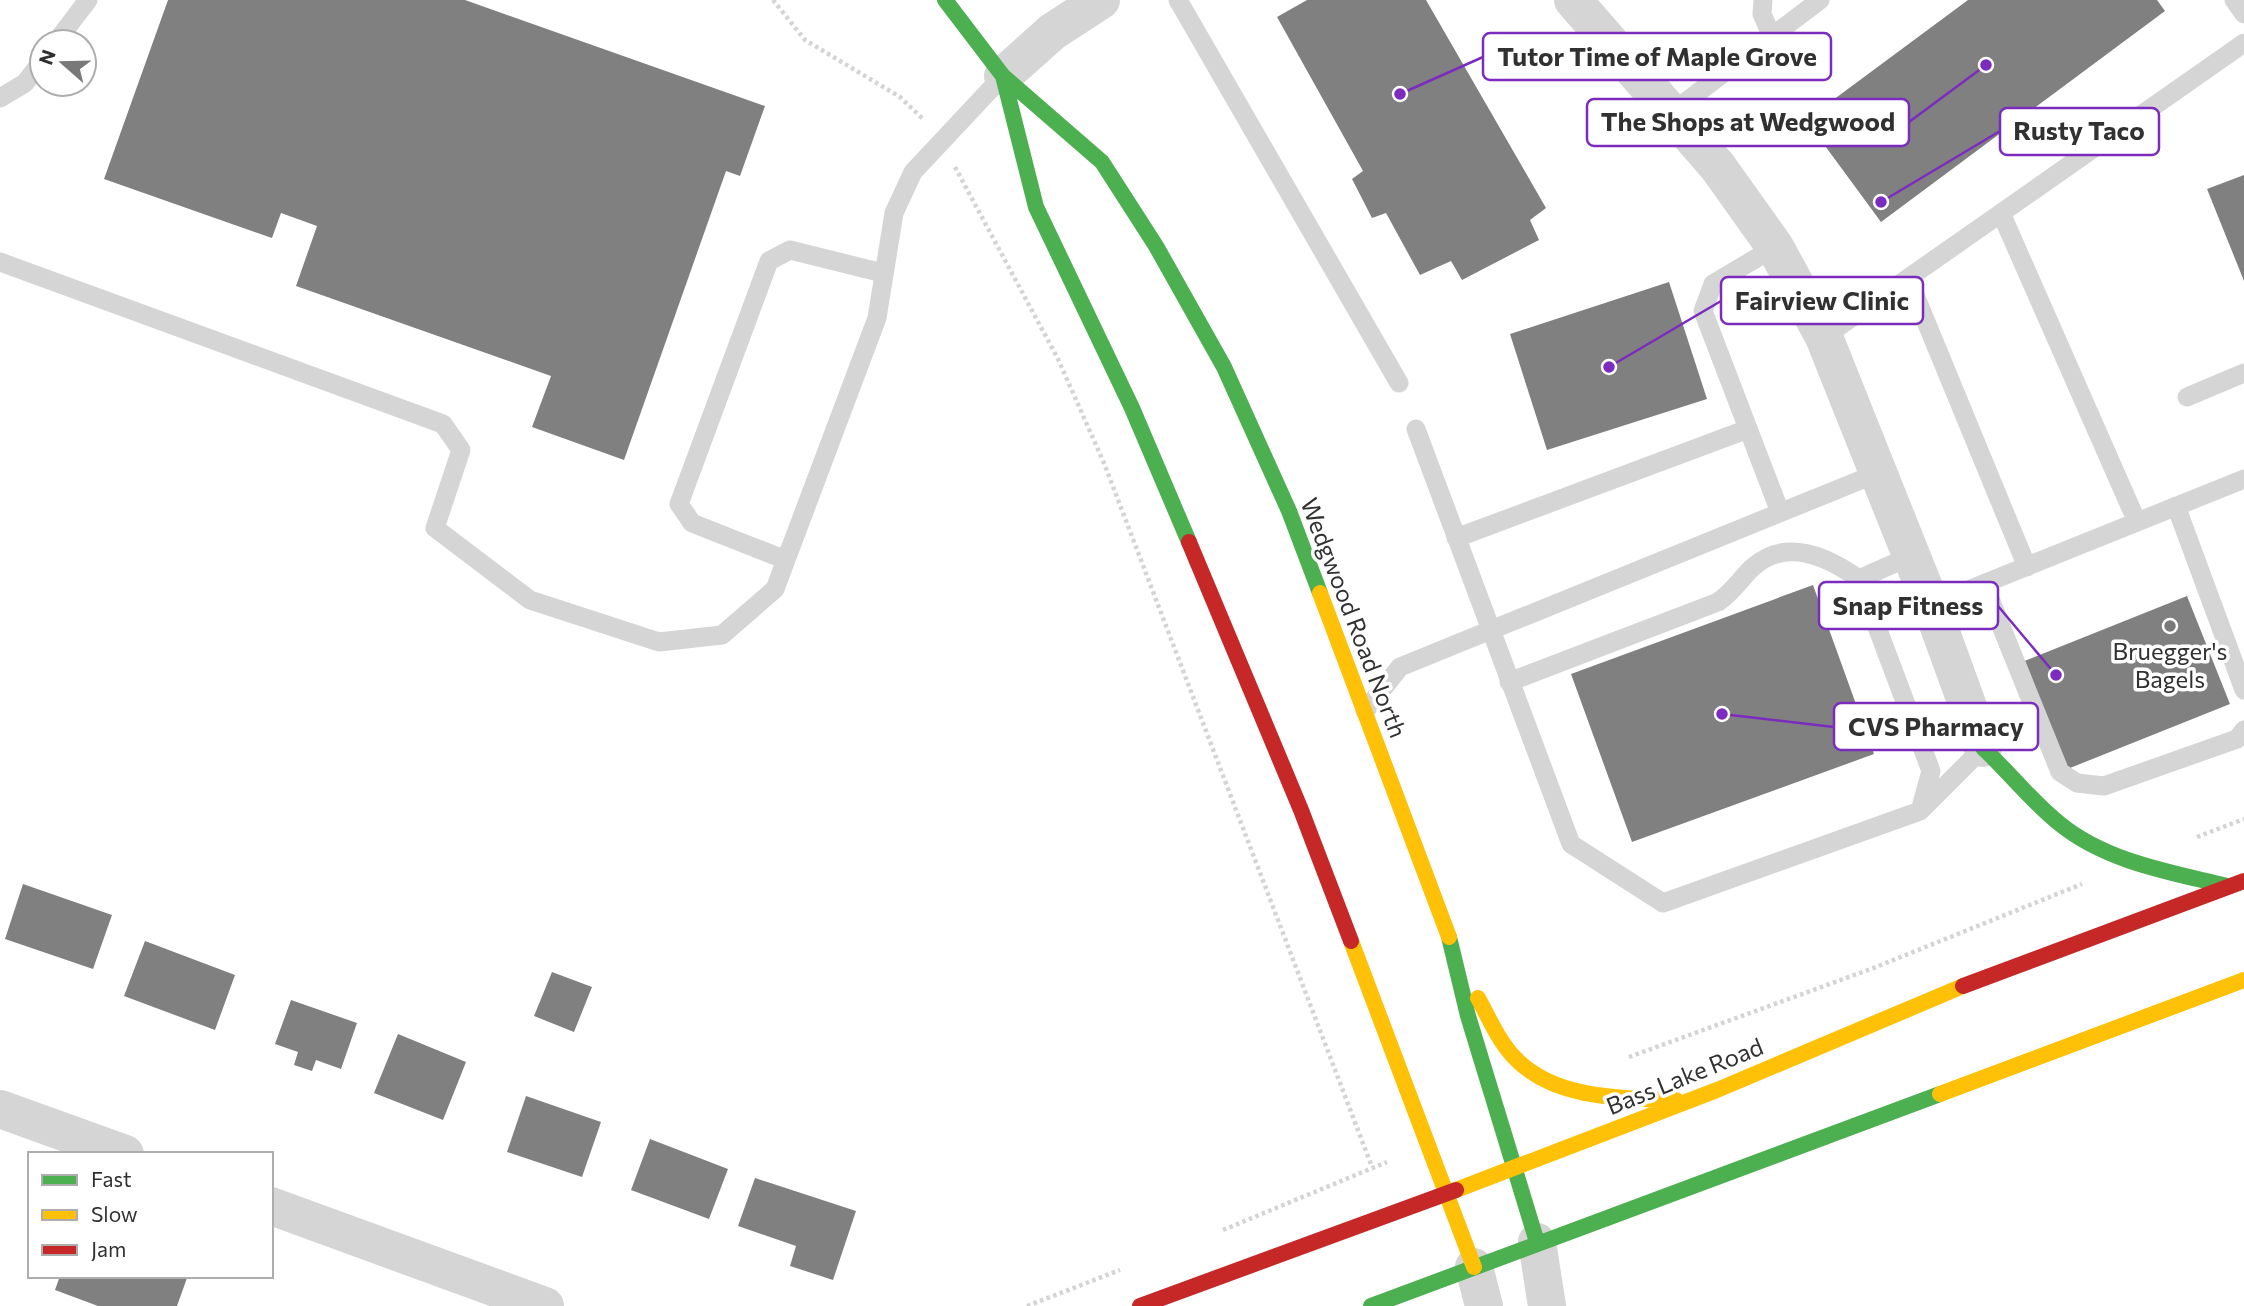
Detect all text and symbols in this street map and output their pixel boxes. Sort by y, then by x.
north arrow [28,28,98,98]
callout: Tutor Time of Maple Grove [1483,33,1831,80]
text: Tutor Time of Maple Grove [1497,40,1817,71]
text: N [33,46,60,68]
callout: The Shops at Wedgwood [1587,99,1909,146]
text: The Shops at Wedgwood [1601,105,1895,136]
callout: Rusty Taco [2000,108,2159,155]
text: Rusty Taco [2013,114,2145,145]
callout: Fairview Clinic [1721,277,1923,324]
text: Fairview Clinic [1735,284,1909,315]
street label: Wedgwood Road North [1295,493,1414,741]
callout: Snap Fitness [1819,582,1998,629]
text: Snap Fitness [1833,589,1983,620]
marker: Bruegger's Bagels [2162,618,2178,634]
place label: Bruegger's Bagels [2113,636,2227,693]
callout: CVS Pharmacy [1834,703,2038,750]
text: CVS Pharmacy [1848,710,2024,741]
street label: Bass Lake Road [1602,1031,1767,1120]
legend [28,1152,273,1278]
text: Fast [91,1166,132,1191]
text: Slow [91,1201,138,1226]
text: Jam [91,1236,126,1261]

